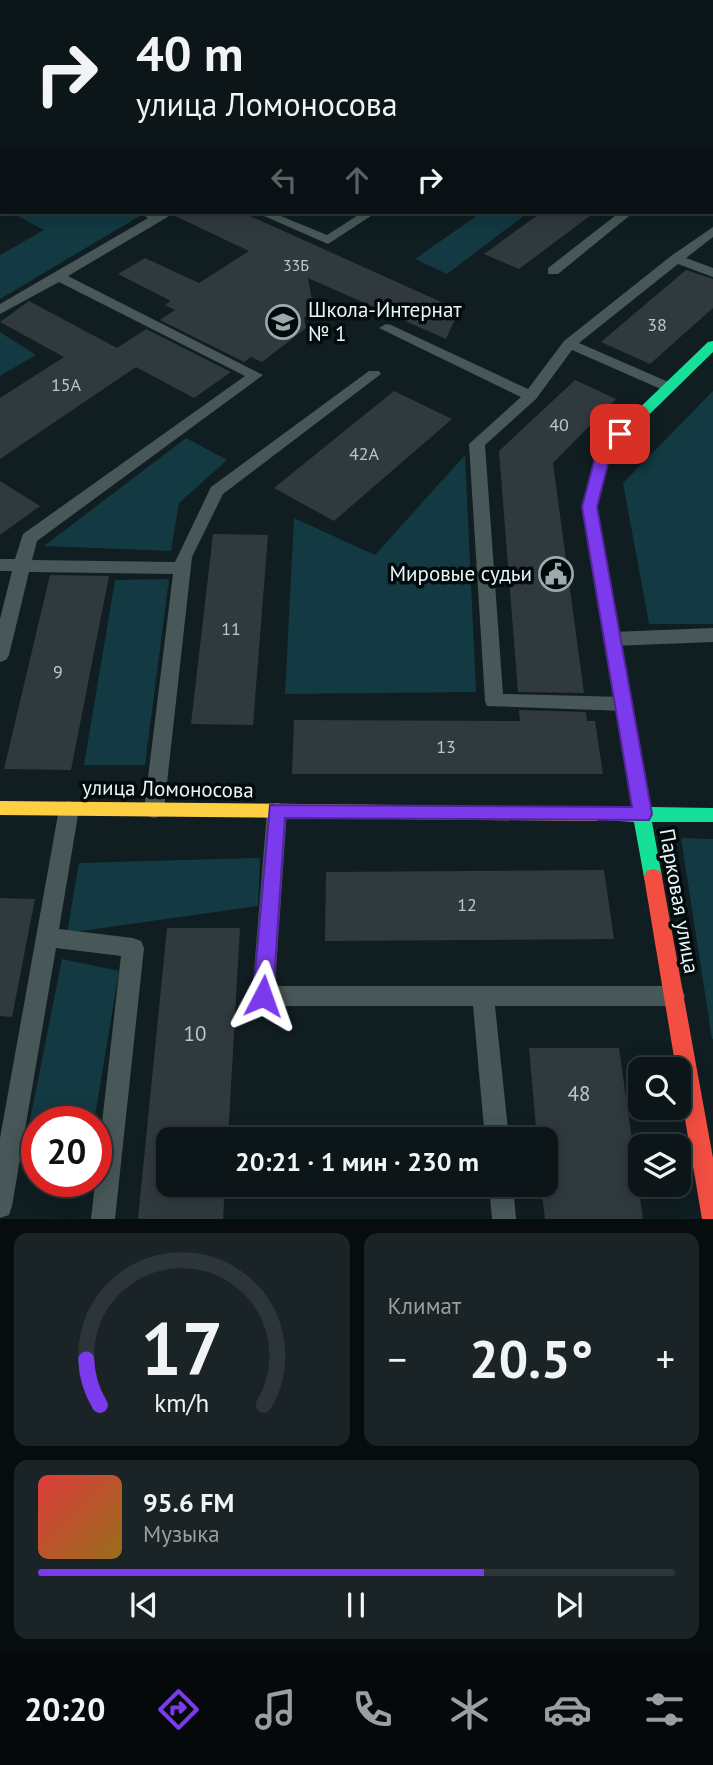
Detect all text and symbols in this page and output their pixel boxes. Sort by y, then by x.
text: 40 m [136,21,243,85]
icon: right [21,28,112,119]
text: улица Ломоносова [136,83,398,125]
icon: left [265,161,303,199]
icon: ahead [338,161,376,199]
icon: right [411,161,449,199]
house number: 33Б [283,255,309,275]
place label: Школа-Интернат № 1 [308,296,462,347]
school or university icon: Школа-Интернат № 1 [264,303,302,341]
house number: 38 [647,313,667,336]
house number: 15А [51,373,82,396]
pin [590,404,650,464]
house number: 40 [549,413,569,436]
icon: arrive [601,415,639,453]
house number: 42А [349,442,380,465]
public building icon: Мировые судьи [537,555,575,593]
place label: Мировые судьи [389,560,532,587]
house number: 11 [221,617,241,640]
house number: 9 [53,660,63,683]
house number: 13 [436,735,456,758]
street label: улица Ломоносова [82,774,254,803]
street label: Парковая улица [653,826,706,975]
house number: 12 [457,893,477,916]
position arrow [226,959,300,1033]
house number: 10 [184,1020,206,1047]
map controls [628,1057,691,1197]
button: search [628,1057,691,1120]
house number: 48 [568,1080,590,1107]
speed limit sign: 20 [21,1106,112,1197]
button: layers [628,1134,691,1197]
text: 20:21 · 1 мин · 230 m [235,1145,479,1178]
text: Климат [388,1291,461,1320]
text: 17 [140,1302,223,1396]
text: 20.5° [469,1325,593,1392]
text: − [388,1334,407,1383]
text: + [656,1334,675,1383]
text: km/h [154,1387,209,1419]
text: 95.6 FM [143,1486,234,1519]
text: Музыка [143,1519,220,1548]
icon: previous [125,1586,163,1624]
icon: pause [337,1586,375,1624]
icon: next [550,1586,588,1624]
icon: directions [154,1685,203,1734]
icon: music [251,1685,300,1734]
icon: phone [348,1685,397,1734]
icon: climate [445,1685,494,1734]
icon: car [543,1685,592,1734]
icon: filters [640,1685,689,1734]
text: 20:20 [24,1688,105,1730]

